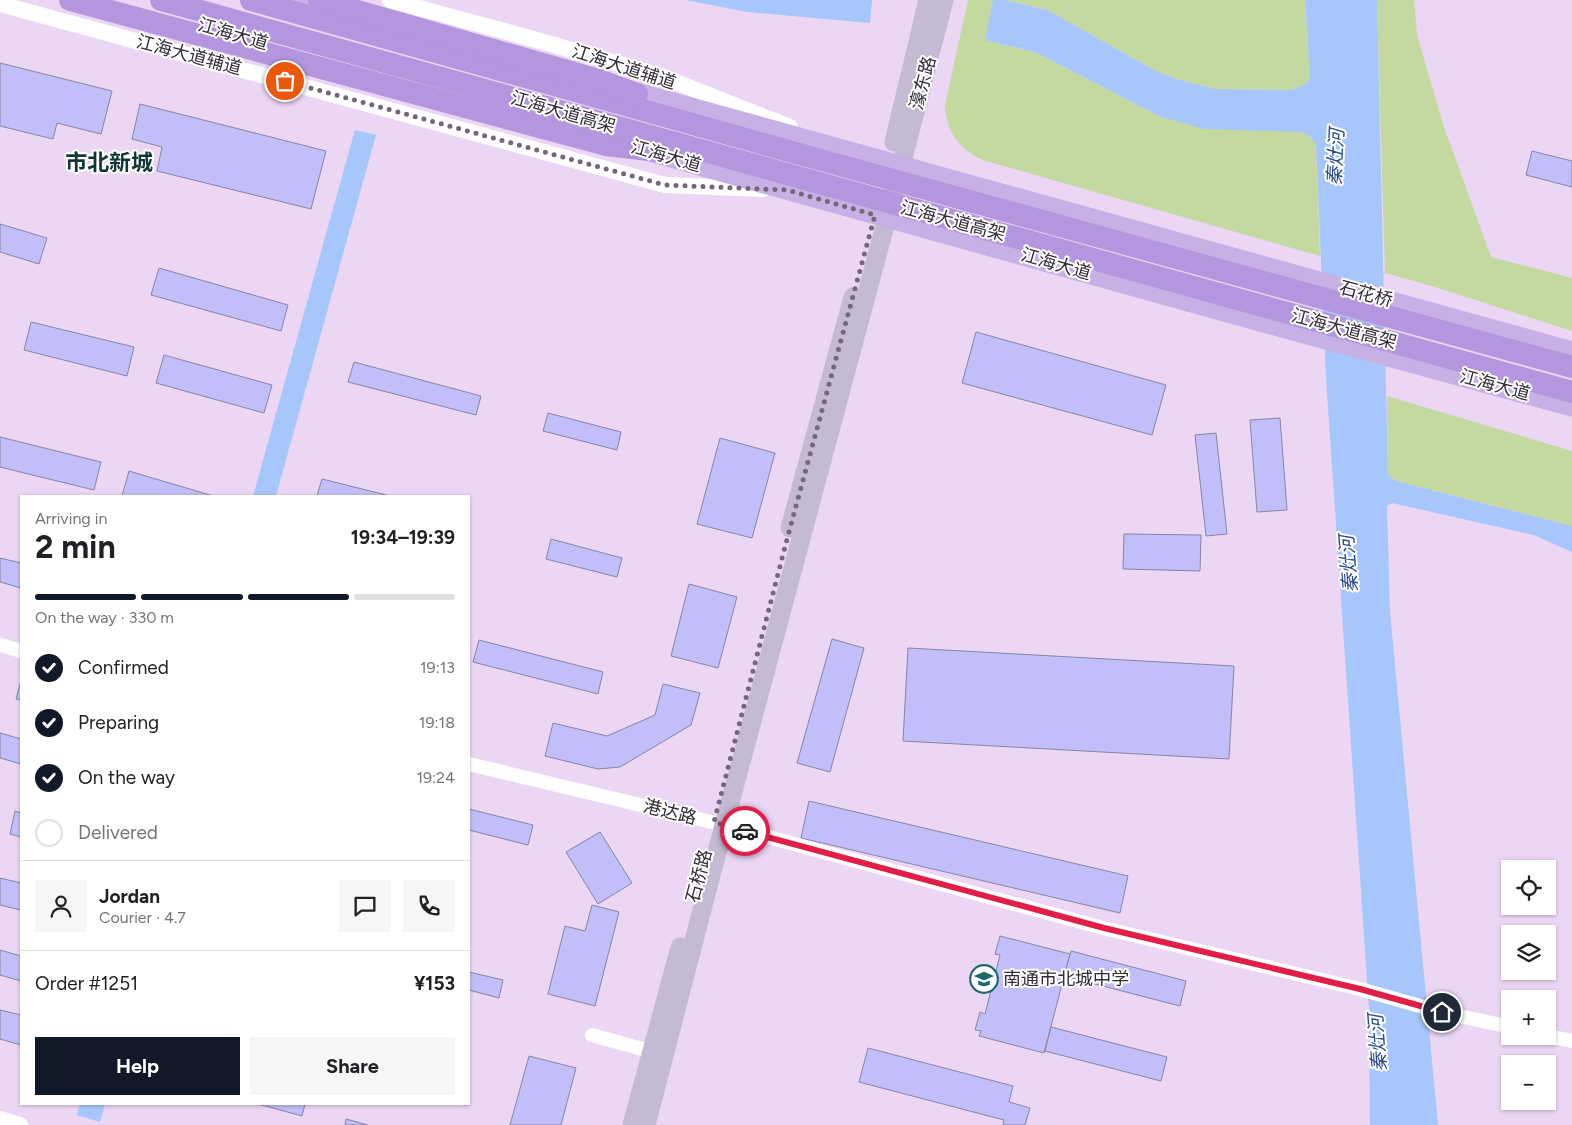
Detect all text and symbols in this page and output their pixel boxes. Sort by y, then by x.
street label: 江海大道 [195,14,271,54]
street label: 江海大道辅道 [134,30,244,80]
street label: 江海大道辅道 [569,40,679,94]
street label: 濠东路 [905,54,941,112]
pin [264,60,306,102]
icon: bag [271,67,299,95]
street label: 江海大道高架 [508,87,618,137]
water label: 秦灶河 [1323,124,1349,186]
street label: 江海大道 [628,136,704,176]
district label: 市北新城 [65,149,153,176]
street label: 江海大道高架 [898,196,1008,246]
street label: 江海大道 [1018,244,1094,284]
street label: 石花桥 [1337,276,1395,312]
street label: 江海大道高架 [1289,304,1399,354]
street label: 江海大道 [1457,365,1533,405]
text: Arriving in [35,509,107,528]
text: 19:34–19:39 [351,526,455,549]
text: 2 min [35,528,116,566]
water label: 秦灶河 [1335,531,1362,593]
text: On the way · 330 m [35,608,174,627]
icon: check [35,654,63,682]
text: Confirmed [78,656,169,679]
text: 19:13 [420,658,455,677]
icon: check [35,709,63,737]
text: Preparing [78,711,159,734]
text: 19:18 [419,713,455,732]
icon: check [35,764,63,792]
text: On the way [78,766,175,789]
text: 19:24 [416,768,455,787]
street label: 港达路 [641,795,699,829]
courier [720,806,770,856]
icon: car [731,817,759,845]
text: Delivered [78,821,158,844]
street label: 石桥路 [681,847,717,905]
map controls [1501,860,1556,1110]
button: locate [1501,860,1556,915]
button: person [35,880,87,932]
button: chat [339,880,391,932]
button: phone [403,880,455,932]
text: Jordan [99,885,160,908]
text: Courier · 4.7 [99,908,186,927]
button: layers [1501,925,1556,980]
school or university icon: 南通市北城中学 [969,964,999,994]
place label: 南通市北城中学 [1003,968,1129,990]
text: Order #1251 [35,972,138,995]
text: ¥153 [414,972,455,995]
button: + [1501,990,1556,1045]
pin [1421,991,1463,1033]
icon: home [1428,998,1456,1026]
water label: 秦灶河 [1364,1010,1391,1072]
button: Help [35,1037,240,1095]
button: Share [250,1037,455,1095]
button: − [1501,1055,1556,1110]

